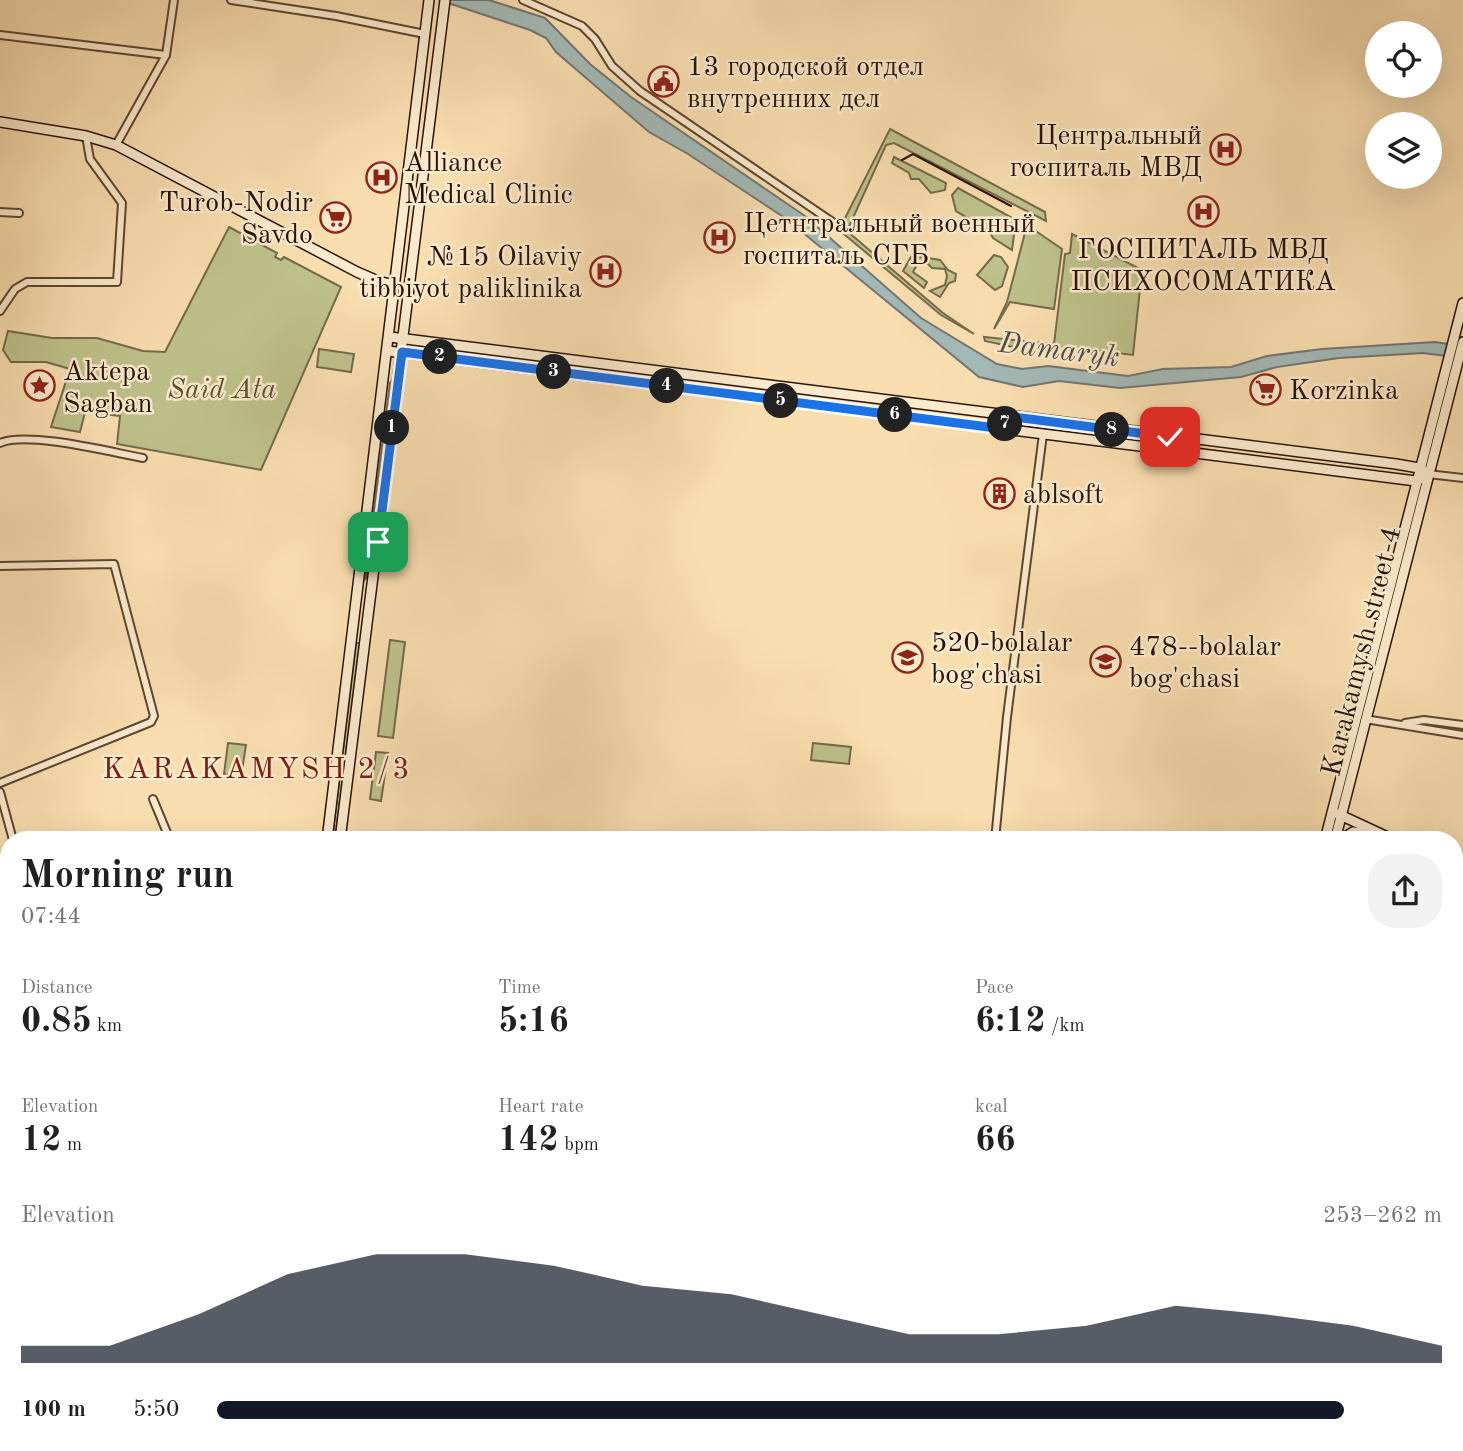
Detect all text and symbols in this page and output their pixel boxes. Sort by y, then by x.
map controls [1365,21,1442,189]
button: locate [1365,21,1442,98]
place label: 13 городской отдел внутренних дел [687,54,924,114]
public building icon: 13 городской отдел внутренних дел [647,64,681,98]
button: layers [1365,112,1442,189]
place label: Центральный госпиталь МВД [1010,123,1202,183]
hospital icon: Центральный госпиталь МВД [1208,133,1242,167]
place label: Alliance Medical Clinic [404,150,573,210]
hospital icon: Alliance Medical Clinic [364,160,398,194]
place label: Turob-Nodir Savdo [159,190,313,250]
hospital icon: ГОСПИТАЛЬ МВД ПСИХОСОМАТИКА [1186,194,1220,228]
supermarket icon: Turob-Nodir Savdo [319,200,353,234]
place label: Цетнтральный военный госпиталь СГБ [743,211,1035,271]
hospital icon: Цетнтральный военный госпиталь СГБ [703,221,737,255]
place label: ГОСПИТАЛЬ МВД ПСИХОСОМАТИКА [1070,237,1336,297]
place label: №15 Oilaviy tibbiyot paliklinika [359,244,582,304]
hospital icon: №15 Oilaviy tibbiyot paliklinika [588,254,622,288]
water label: Damaryk [995,329,1121,373]
pin: 2 [422,340,458,374]
text: 2 [434,347,445,366]
pin: 3 [536,354,572,390]
place label: Aktepa Sagban [63,359,153,419]
text: 3 [548,362,559,381]
pin: 4 [650,368,684,404]
place icon: Aktepa Sagban [23,369,57,403]
supermarket icon: Korzinka [1249,372,1283,406]
text: 4 [661,376,672,395]
park label: Said Ata [168,377,276,405]
place label: Korzinka [1289,378,1399,406]
pin: 5 [764,384,798,418]
text: 5 [775,391,786,410]
pin: 6 [878,398,912,432]
text: 6 [889,405,900,424]
pin: 7 [988,406,1023,442]
pin [1140,407,1200,467]
pin: 1 [374,410,410,446]
pin: 8 [1094,412,1130,448]
text: 7 [999,414,1010,433]
text: 1 [386,418,397,437]
icon: check [1151,418,1189,456]
text: 8 [1106,420,1117,439]
building icon: ablsoft [983,476,1017,510]
place label: ablsoft [1023,482,1104,510]
pin [348,512,408,572]
icon: arrive [359,523,397,561]
street label: Karakamysh street-4 [1318,524,1408,780]
place label: 520-bolalar bog'chasi [931,630,1073,690]
place label: 478--bolalar bog'chasi [1129,634,1281,694]
school or university icon: 520-bolalar bog'chasi [891,640,925,674]
school or university icon: 478--bolalar bog'chasi [1089,644,1123,678]
district label: KARAKAMYSH 2/3 [102,755,412,785]
button: share [1368,854,1442,928]
text: Morning run [21,858,234,896]
text: 07:44 [21,905,81,928]
text: Distance [21,979,93,998]
text: Time [498,979,541,998]
text: Pace [975,979,1014,998]
text: 0.85 [21,1004,92,1039]
text: 5:16 [498,1004,569,1039]
text: 6:12 [975,1004,1046,1039]
text: km [92,1017,122,1036]
text: /km [1046,1017,1085,1036]
text: Elevation [21,1098,98,1117]
text: Heart rate [498,1098,583,1117]
text: kcal [975,1098,1008,1117]
text: 12 [21,1123,62,1158]
text: 142 [498,1123,559,1158]
text: 66 [975,1123,1016,1158]
text: m [62,1136,82,1155]
text: bpm [559,1136,599,1155]
text: Elevation [21,1204,115,1227]
text: 253–262 m [1323,1204,1442,1227]
text: 100 m [21,1398,86,1421]
text: 5:50 [133,1398,179,1421]

